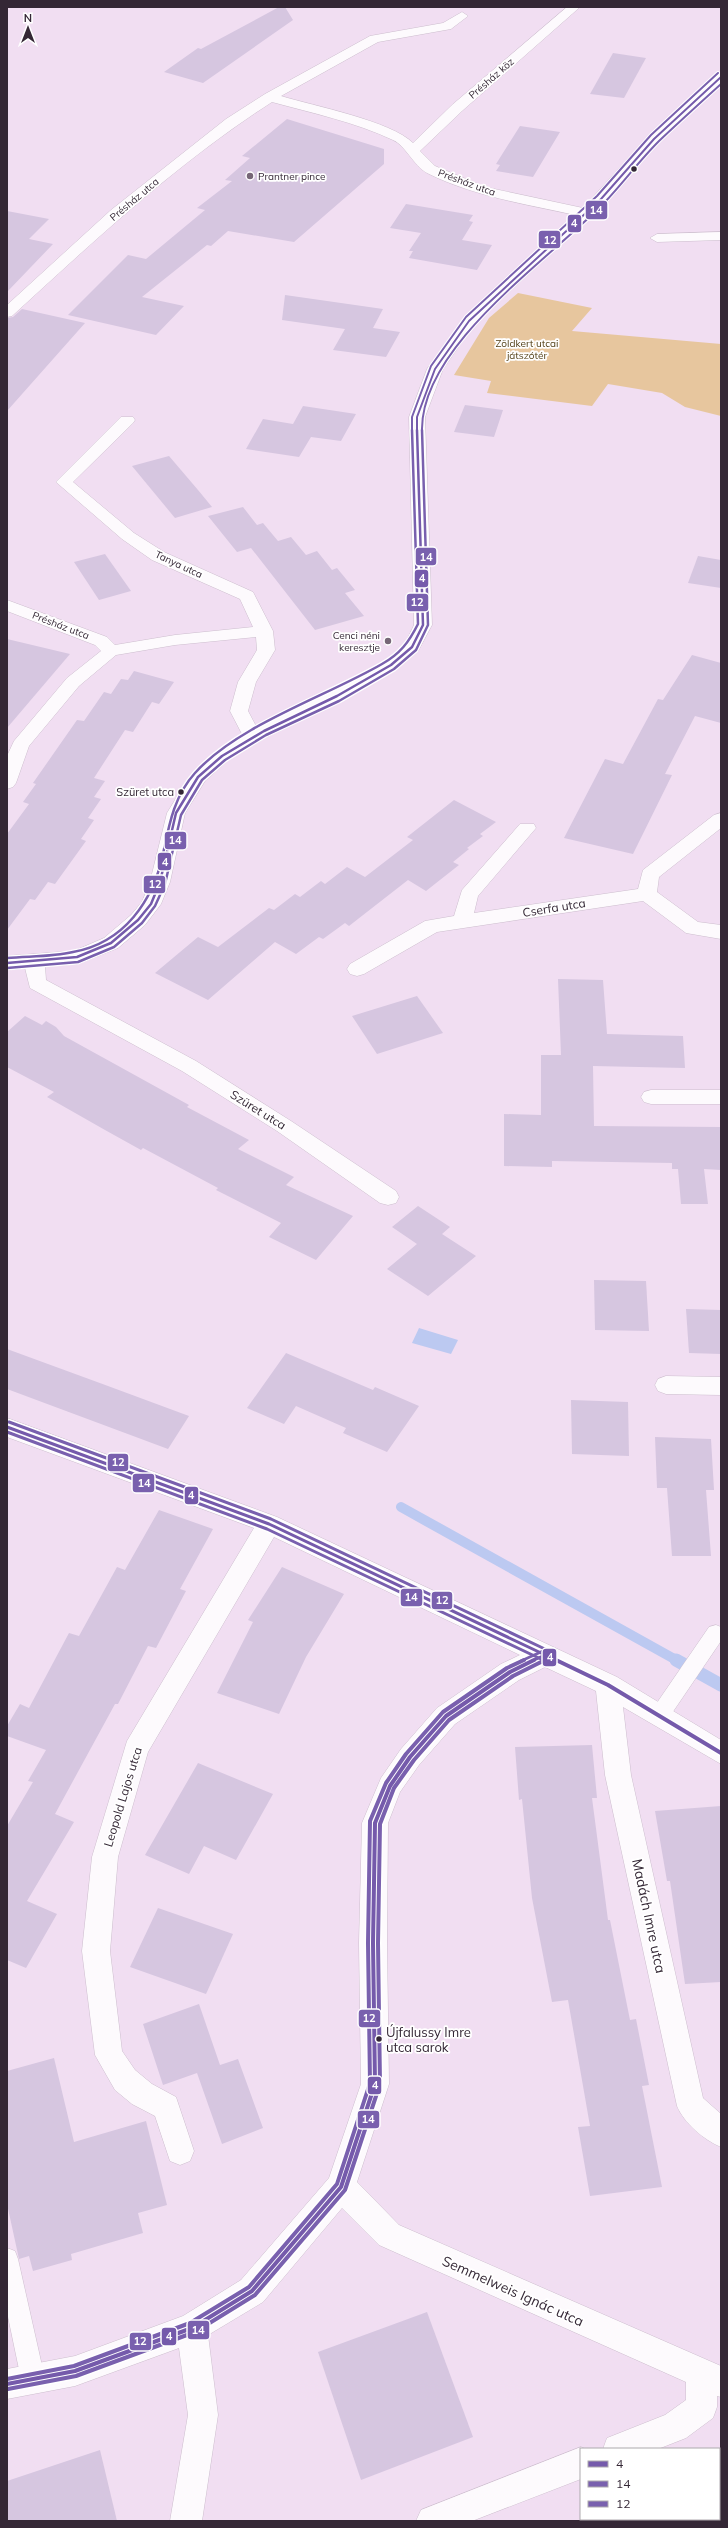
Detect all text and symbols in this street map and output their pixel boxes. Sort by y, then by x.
north arrow [8,8,48,48]
text: N [24,11,32,25]
street label: Présház köz [466,55,517,102]
unlabelled marker [629,164,639,174]
street label: Présház utca [436,166,497,199]
place label: Prantner pince [258,170,325,183]
marker: Prantner pince [245,171,255,181]
street label: Présház utca [107,175,162,224]
line badge: 14 [585,200,608,220]
text: 14 [589,203,603,217]
line badge: 4 [567,214,582,233]
text: 4 [571,216,578,230]
line badge: 12 [538,230,561,249]
text: 12 [543,233,557,247]
park label: Zöldkert utcai játszótér [496,337,558,362]
line badge: 14 [415,547,437,566]
street label: Tanya utca [153,548,205,581]
text: 14 [419,550,433,564]
line badge: 4 [414,569,429,588]
text: 4 [419,571,426,585]
line badge: 12 [406,593,429,612]
text: 12 [410,595,424,609]
street label: Présház utca [30,609,91,642]
place label: Cenci néni keresztje [333,629,380,654]
marker: Cenci néni keresztje [383,636,393,646]
place label: Szüret utca [116,785,174,799]
marker: Szüret utca [176,787,186,797]
line badge: 14 [164,831,187,850]
text: 14 [168,833,182,847]
line badge: 4 [157,852,172,871]
text: 4 [162,855,169,869]
line badge: 12 [143,875,166,894]
text: 12 [148,877,162,891]
street label: Cserfa utca [521,895,587,920]
street label: Szüret utca [228,1087,289,1133]
line badge: 12 [107,1453,129,1472]
text: 12 [111,1455,125,1469]
line badge: 14 [132,1473,155,1493]
text: 14 [137,1476,151,1490]
line badge: 4 [184,1486,199,1505]
text: 4 [188,1488,195,1502]
line badge: 14 [400,1588,423,1607]
text: 14 [404,1590,418,1604]
line badge: 12 [431,1591,453,1610]
text: 12 [435,1593,449,1607]
line badge: 4 [542,1648,557,1667]
text: 4 [547,1650,554,1664]
street label: Leopold Lajos utca [100,1745,145,1849]
street label: Madách Imre utca [628,1857,670,1975]
line badge: 12 [358,2009,381,2028]
text: 12 [362,2011,376,2025]
place label: Újfalussy Imre utca sarok [386,2024,471,2055]
marker: Újfalussy Imre utca sarok [374,2034,384,2044]
line badge: 4 [367,2076,382,2095]
text: 4 [372,2078,379,2092]
line badge: 14 [357,2110,380,2129]
text: 14 [361,2112,375,2126]
street label: Semmelweis Ignác utca [439,2252,587,2330]
line badge: 14 [187,2320,210,2340]
text: 14 [191,2323,205,2337]
line badge: 4 [161,2327,177,2346]
text: 4 [166,2329,173,2343]
line badge: 12 [129,2332,152,2351]
text: 12 [133,2334,147,2348]
legend [580,2448,720,2520]
text: 4 [616,2456,623,2471]
text: 14 [616,2476,630,2491]
text: 12 [616,2496,630,2511]

